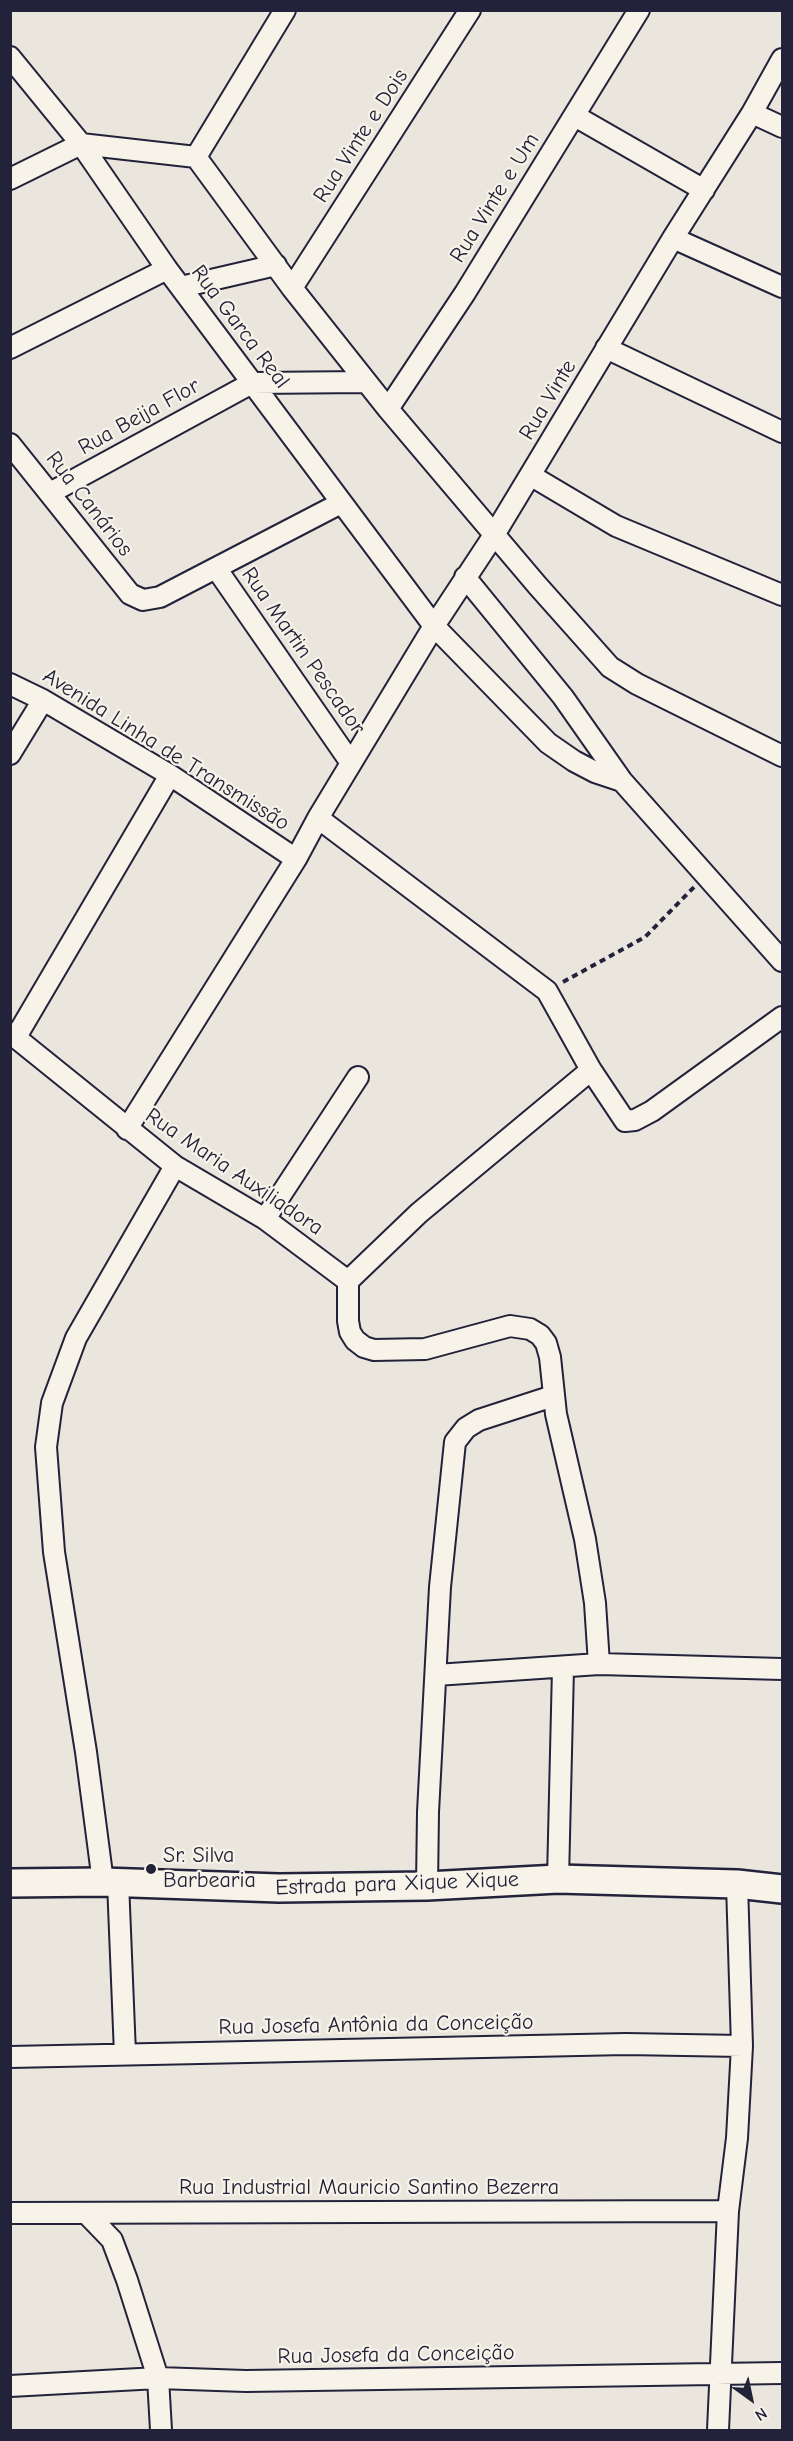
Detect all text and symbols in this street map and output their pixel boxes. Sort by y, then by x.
street label: Rua Vinte e Dois [308,64,414,208]
street label: Rua Vinte e Um [445,128,545,268]
street label: Rua Garca Real [185,260,295,394]
street label: Rua Vinte [514,355,582,445]
street label: Rua Beija Flor [74,373,204,461]
street label: Rua Canários [40,446,138,562]
street label: Rua Martin Pescador [235,562,371,740]
street label: Avenida Linha de Transmissão [38,663,294,837]
street label: Rua Maria Auxiliadora [140,1103,328,1241]
place label: Sr. Silva Barbearia [163,1843,256,1894]
marker: Sr. Silva Barbearia [144,1862,158,1876]
street label: Estrada para Xique Xique [275,1867,519,1901]
street label: Rua Josefa Antônia da Conceição [218,2009,534,2041]
street label: Rua Industrial Mauricio Santino Bezerra [179,2175,559,2201]
street label: Rua Josefa da Conceição [277,2340,515,2370]
north arrow [721,2369,781,2429]
text: N [752,2404,770,2424]

